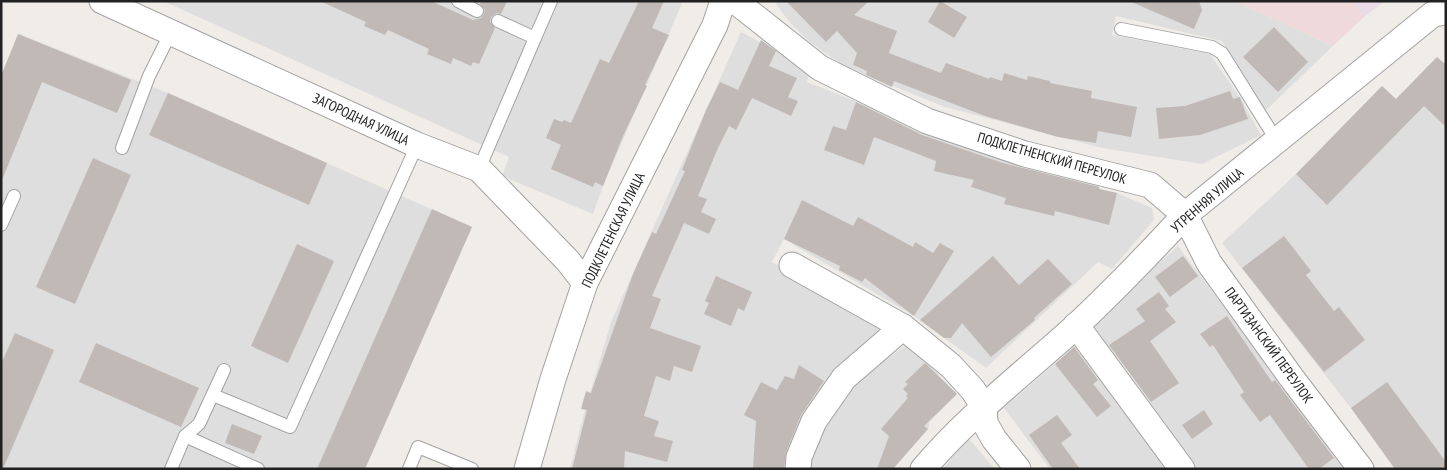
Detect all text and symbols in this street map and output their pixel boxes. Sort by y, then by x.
street label: ЗАГОРОДНАЯ УЛИЦА [310,89,413,149]
street label: ПОДКЛЕТНЕНСКИЙ ПЕРЕУЛОК [975,128,1129,188]
street label: УТРЕННЯЯ УЛИЦА [1167,163,1247,236]
street label: ПОДКЛЕТЕНСКАЯ УЛИЦА [577,169,649,291]
street label: ПАРТИЗАНСКИЙ ПЕРЕУЛОК [1221,283,1317,407]

